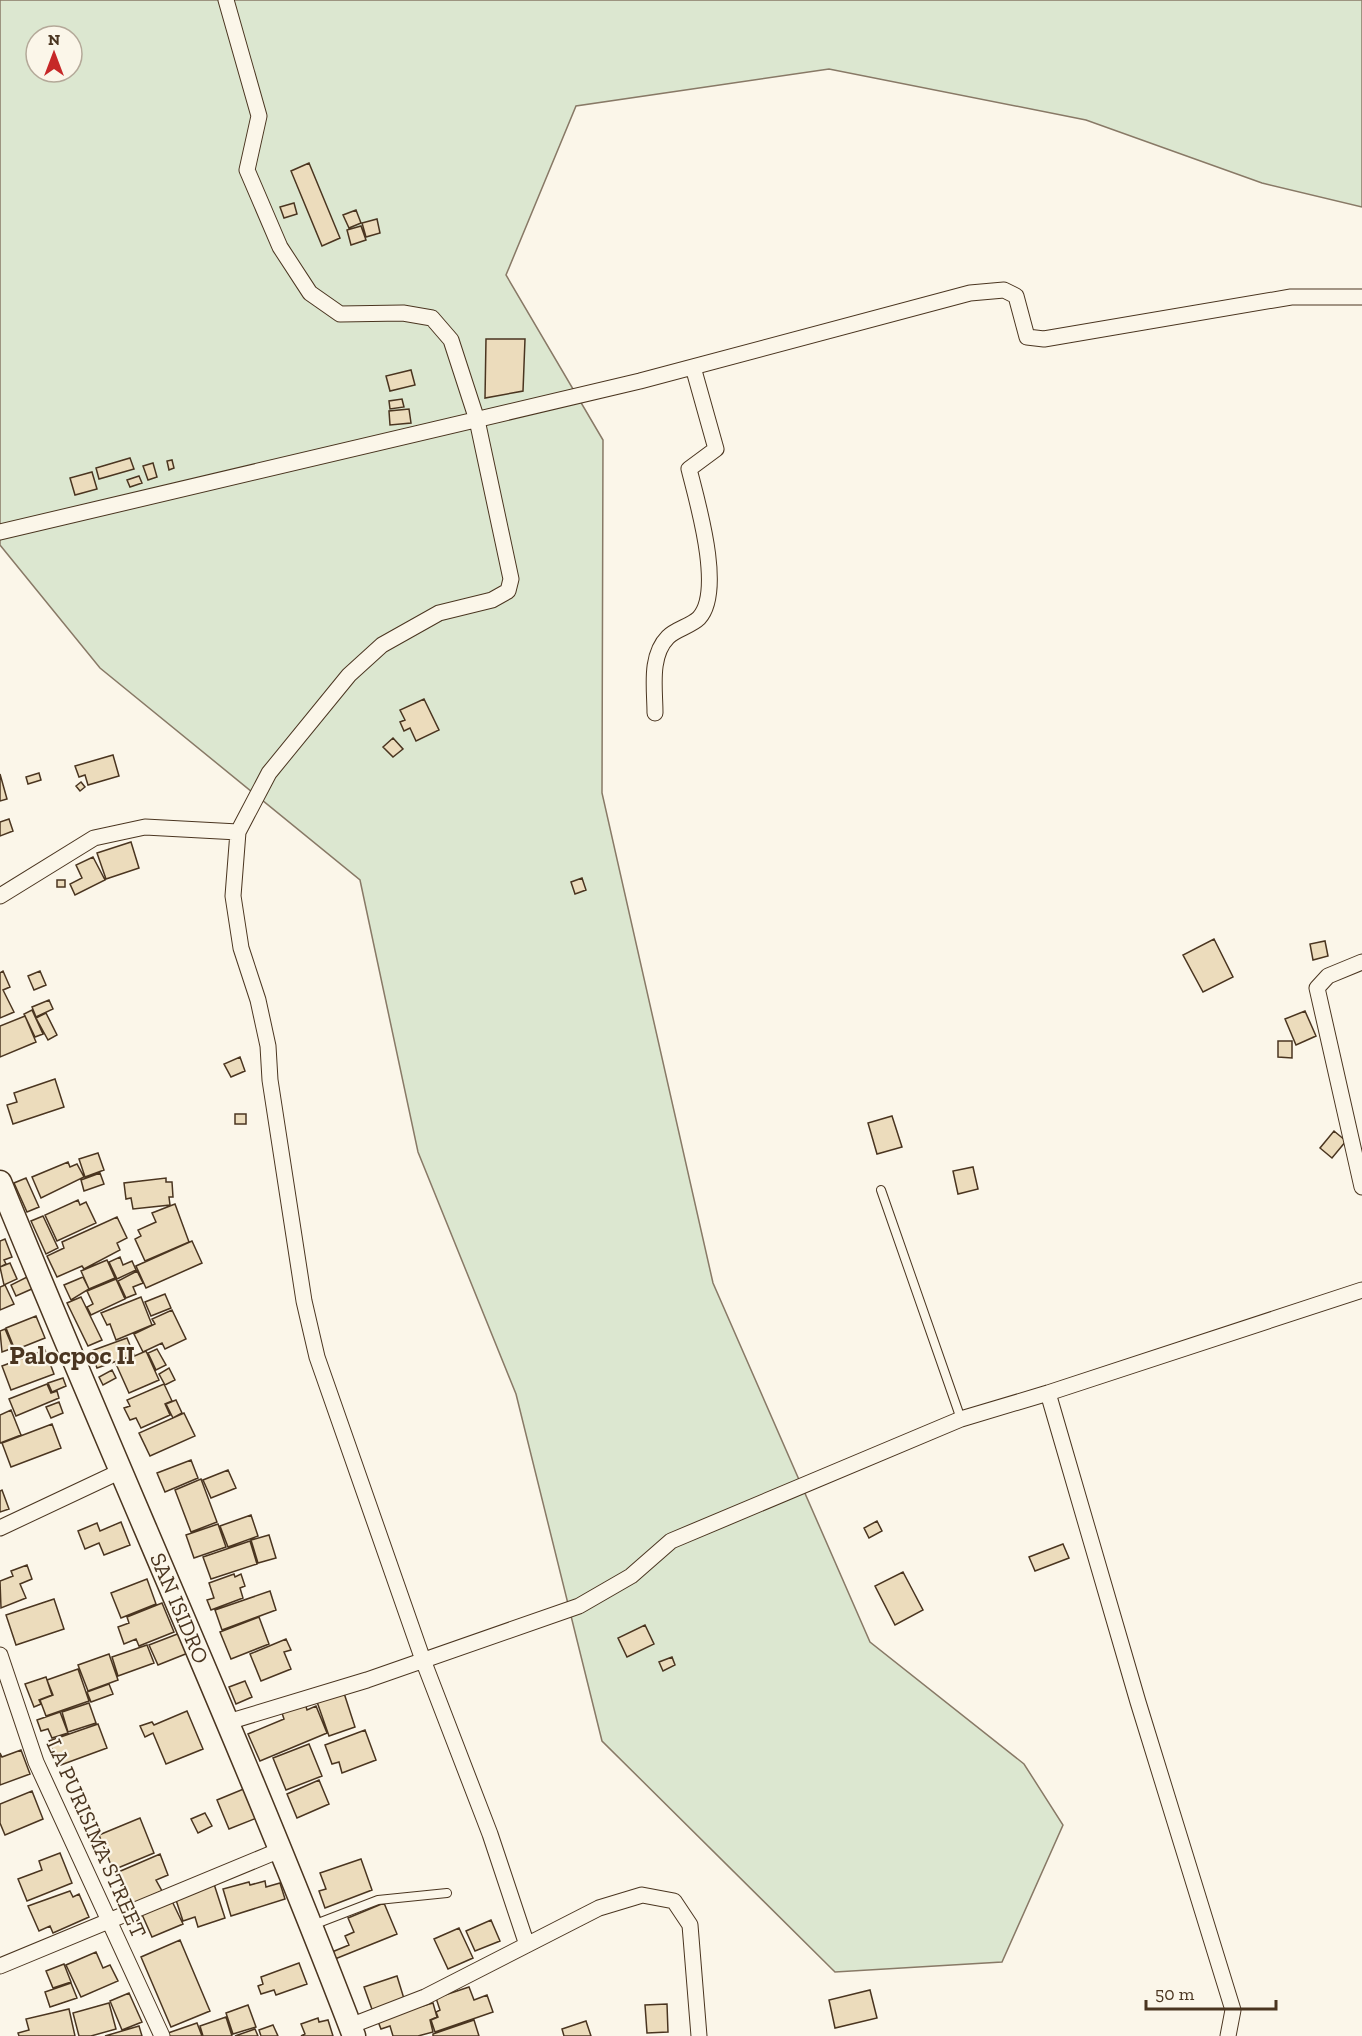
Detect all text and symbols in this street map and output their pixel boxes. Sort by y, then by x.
north arrow [24,24,84,84]
text: N [48,30,60,49]
district label: Palocpoc II [9,1339,135,1371]
street label: SAN ISIDRO [144,1549,215,1667]
street label: LA PURISIMA STREET [41,1735,153,1942]
scale bar [1146,1973,1276,2011]
text: 50 m [1155,1983,1195,2005]

